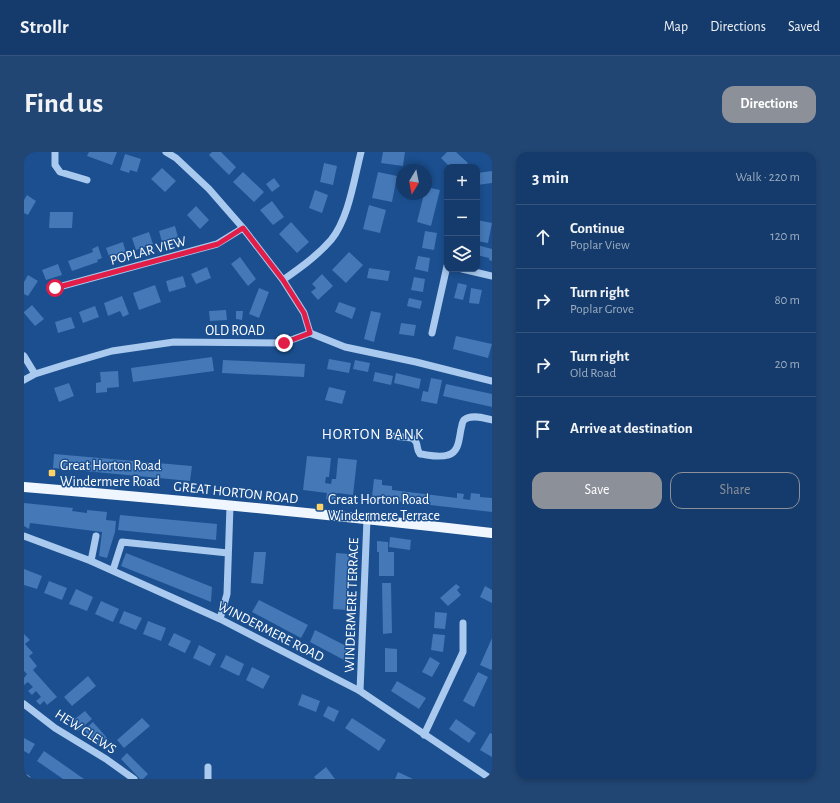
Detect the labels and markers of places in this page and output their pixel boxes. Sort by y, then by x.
place label: Great Horton Road Windermere Road [60,459,161,489]
marker: Great Horton Road Windermere Road [47,468,57,478]
place label: Great Horton Road Windermere Terrace [328,493,440,523]
marker: Great Horton Road Windermere Terrace [315,502,325,512]

